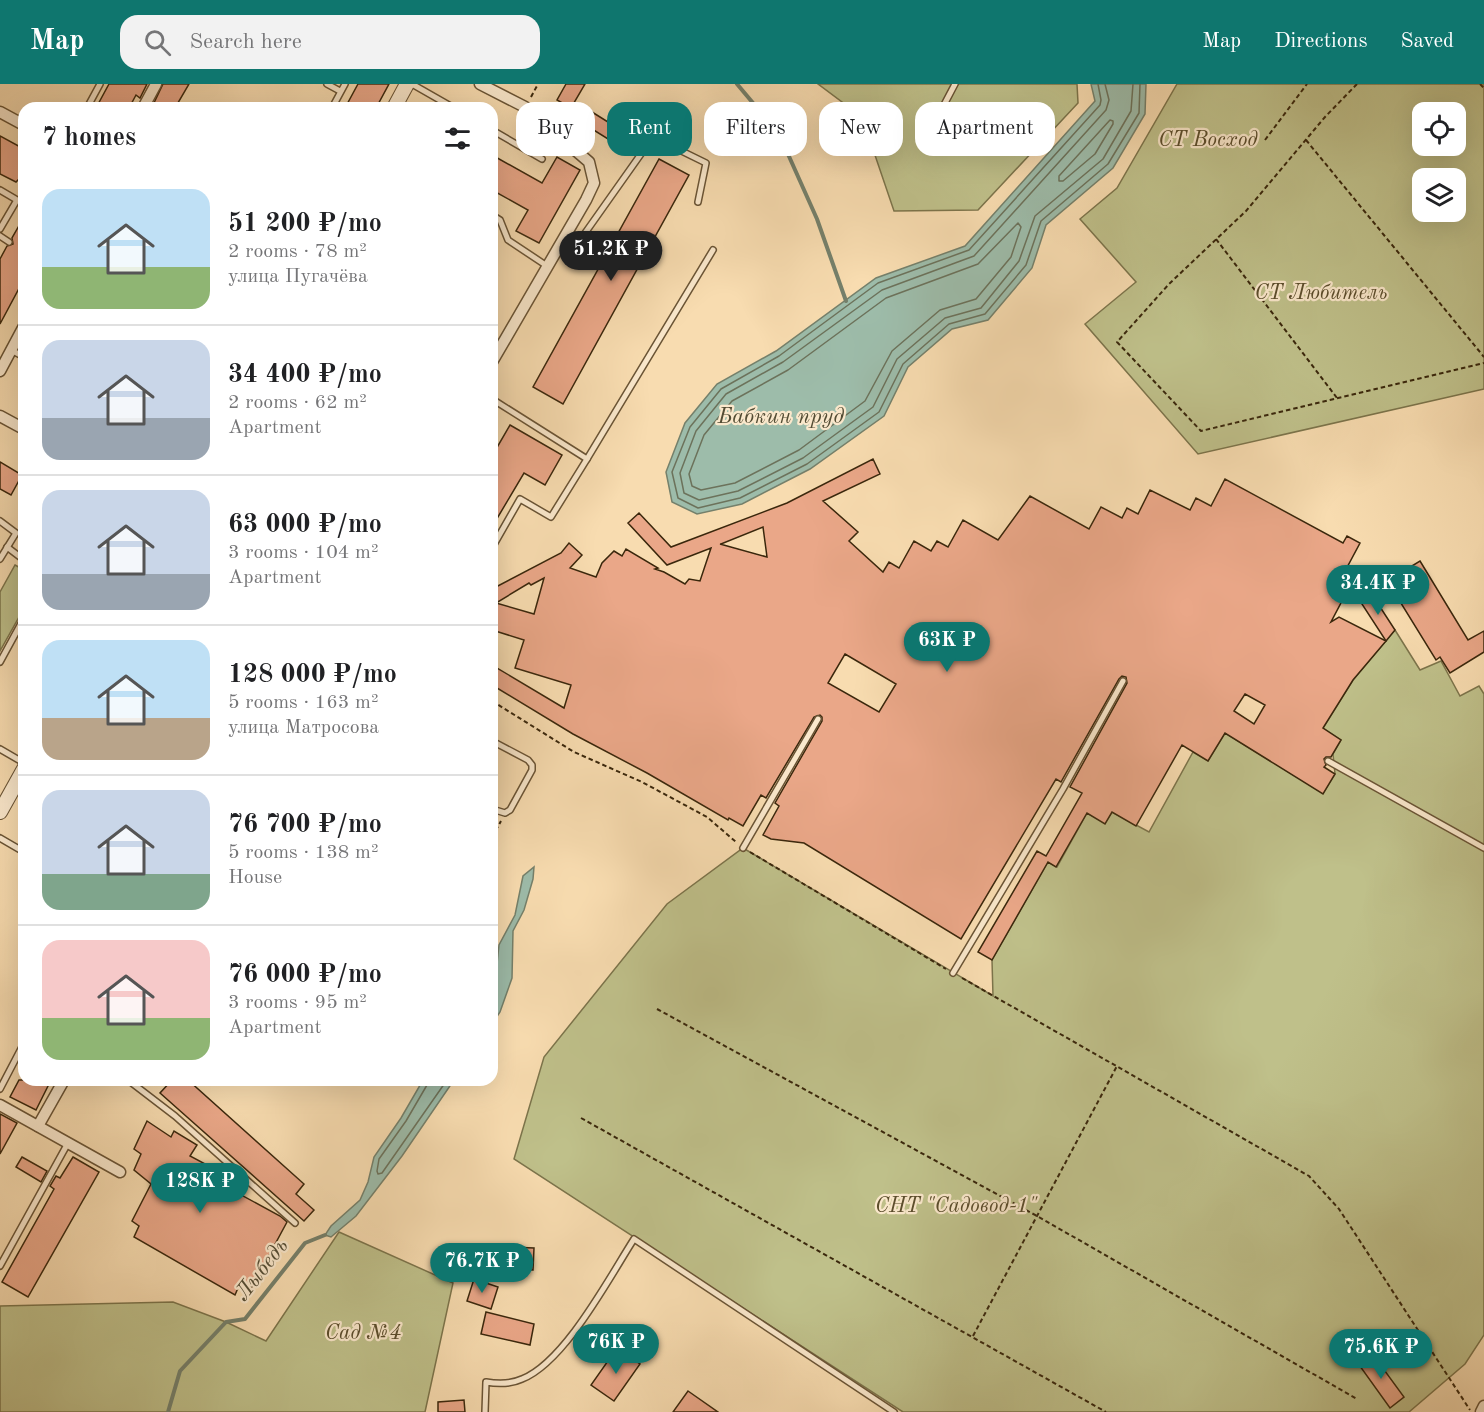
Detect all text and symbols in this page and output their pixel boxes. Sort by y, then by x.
search box [120,15,540,69]
icon: search [141,26,174,59]
text: Map [30,28,84,56]
text: Search here [189,31,302,53]
text: Map [1202,31,1241,52]
text: Directions [1274,31,1368,52]
text: Saved [1401,31,1454,52]
chip: Buy [516,102,595,156]
chip: Rent [607,102,692,156]
chip: Filters [704,102,807,156]
chip: New [819,102,903,156]
chip: Apartment [915,102,1055,156]
map controls [1412,102,1466,222]
button: locate [1412,102,1466,156]
icon: filters [441,122,474,155]
text: 7 homes [42,125,136,151]
park label: СТ Восход [1158,130,1258,151]
button: layers [1412,168,1466,222]
text: 51 200 ₽/mo [228,211,382,237]
icon: home [90,213,162,285]
pin: 51.2K ₽ [556,231,666,282]
text: 51.2K ₽ [573,240,649,260]
text: 2 rooms · 78 m² [228,242,367,262]
text: улица Пугачёва [228,267,368,287]
park label: СТ Любитель [1254,283,1388,304]
text: 34 400 ₽/mo [228,362,382,388]
icon: home [90,364,162,436]
text: 2 rooms · 62 m² [228,393,367,413]
water label: Бабкин пруд [717,406,844,428]
text: Apartment [228,418,322,438]
text: 63 000 ₽/mo [228,512,382,538]
icon: home [90,514,162,586]
text: 3 rooms · 104 m² [228,543,378,563]
pin: 34.4K ₽ [1323,565,1433,616]
text: Apartment [228,568,322,588]
text: 34.4K ₽ [1340,574,1416,594]
pin: 63K ₽ [905,622,989,673]
text: 63K ₽ [918,631,976,651]
text: 128 000 ₽/mo [228,662,397,688]
icon: home [90,664,162,736]
text: 5 rooms · 163 m² [228,693,378,713]
text: улица Матросова [228,718,379,738]
text: 76 700 ₽/mo [228,812,382,838]
icon: home [90,814,162,886]
text: 5 rooms · 138 m² [228,843,378,863]
text: House [228,868,282,888]
text: 76 000 ₽/mo [228,962,382,988]
icon: home [90,964,162,1036]
text: 3 rooms · 95 m² [228,993,367,1013]
text: Apartment [228,1018,322,1038]
pin: 128K ₽ [151,1163,249,1214]
text: 128K ₽ [165,1172,235,1192]
park label: СНТ "Садовод-1" [875,1196,1038,1217]
water label: Лыбедь [231,1235,293,1305]
pin: 76.7K ₽ [427,1243,537,1294]
text: 76.7K ₽ [444,1252,520,1272]
park label: Сад №4 [325,1323,401,1344]
pin: 76K ₽ [574,1324,658,1375]
pin: 75.6K ₽ [1326,1329,1436,1380]
text: 76K ₽ [587,1333,645,1353]
text: 75.6K ₽ [1343,1338,1419,1358]

